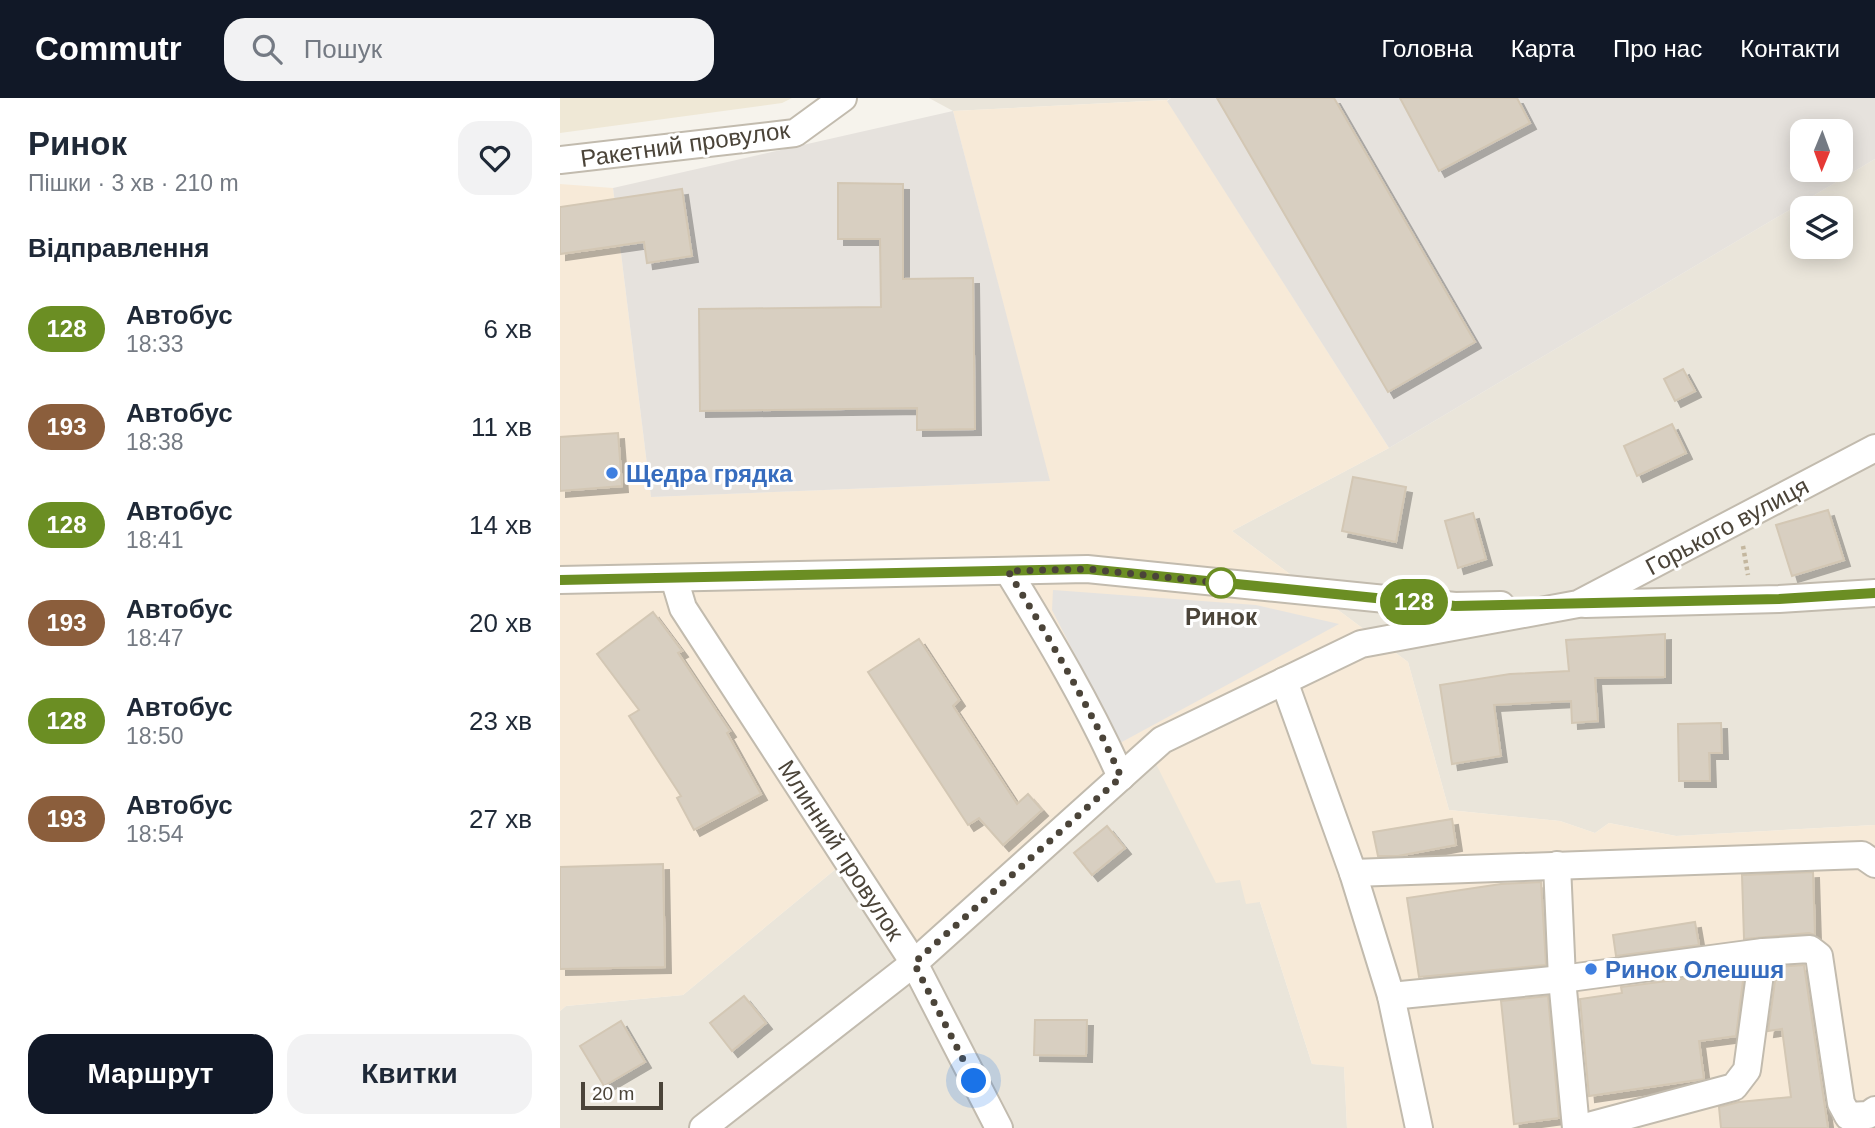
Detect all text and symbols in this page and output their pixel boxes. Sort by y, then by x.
search box [224,18,714,81]
text: Commutr [35,30,182,67]
icon: search [248,30,286,68]
text: Пошук [304,34,382,64]
text: Головна [1382,35,1473,62]
text: Карта [1511,35,1575,62]
text: Про нас [1613,35,1702,62]
text: Контакти [1740,35,1840,62]
street label: Ракетний провулок [579,116,792,172]
north arrow [1790,119,1853,182]
map controls [1790,119,1853,259]
button: heart [458,121,532,195]
text: Ринок [28,125,127,162]
text: Пішки · 3 хв · 210 m [28,170,239,196]
button: layers [1790,196,1853,259]
text: Відправлення [28,233,209,263]
text: Автобус [126,300,233,330]
text: 6 хв [484,314,532,344]
text: 128 [46,315,87,342]
text: 18:33 [126,331,184,357]
text: Автобус [126,398,233,428]
text: 11 хв [471,412,532,442]
text: 193 [46,413,87,440]
text: 18:38 [126,429,184,455]
place label: Щедра грядка [626,460,793,487]
marker: Щедра грядка [604,465,620,481]
street label: Горького вулиця [1641,472,1813,580]
text: Автобус [126,496,233,526]
text: 14 хв [469,510,532,540]
text: 128 [46,511,87,538]
text: 18:41 [126,527,184,553]
marker: Ринок [1206,568,1236,598]
line badge: 128 [1374,579,1454,625]
text: 128 [1394,588,1434,615]
text: Автобус [126,594,233,624]
place label: Ринок [1185,603,1258,630]
text: 20 хв [469,608,532,638]
text: 193 [46,609,87,636]
text: 18:47 [126,625,184,651]
text: Автобус [126,692,233,722]
text: 23 хв [469,706,532,736]
text: 128 [46,707,87,734]
text: 18:50 [126,723,184,749]
street label: Млинний провулок [773,755,909,945]
text: Автобус [126,790,233,820]
text: 27 хв [469,804,532,834]
text: 193 [46,805,87,832]
text: 18:54 [126,821,184,847]
place label: Ринок Олешшя [1605,956,1784,983]
marker: Ринок Олешшя [1583,961,1599,977]
button: Маршрут [28,1034,273,1114]
button: Квитки [287,1034,532,1114]
your location [956,1063,991,1098]
scale bar [581,1079,663,1111]
text: 20 m [592,1083,634,1104]

